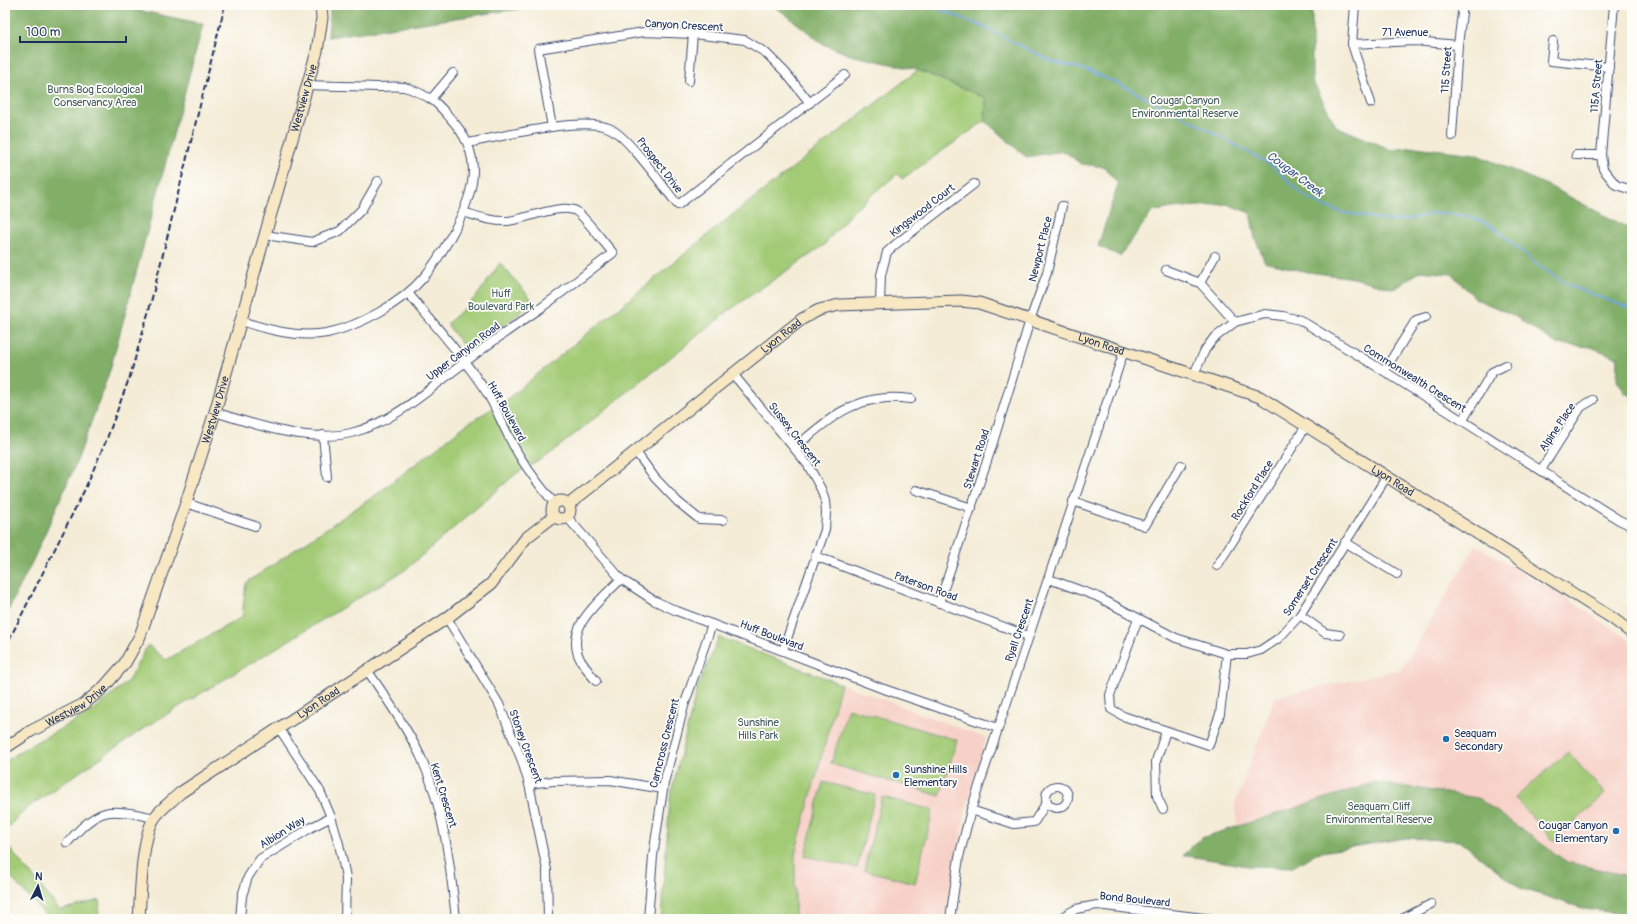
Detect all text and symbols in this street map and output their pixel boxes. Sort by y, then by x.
street label: Canyon Crescent [644,17,724,34]
scale bar [20,18,126,44]
text: 100 m [26,25,61,40]
street label: 71 Avenue [1382,26,1429,39]
street label: 115 Street [1438,46,1455,94]
street label: 115A Street [1588,58,1605,113]
street label: Westview Drive [288,62,320,134]
park label: Burns Bog Ecological Conservancy Area [47,83,143,109]
park label: Cougar Canyon Environmental Reserve [1132,94,1239,120]
street label: Prospect Drive [634,135,686,196]
water label: Cougar Creek [1264,148,1327,201]
street label: Kingswood Court [887,181,958,240]
street label: Newport Place [1026,215,1055,283]
park label: Huff Boulevard Park [468,287,535,313]
street label: Lyon Road [758,316,804,356]
street label: Upper Canyon Road [424,319,503,383]
street label: Lyon Road [1076,331,1126,358]
street label: Commonwealth Crescent [1361,341,1469,416]
street label: Westview Drive [199,374,232,445]
street label: Huff Boulevard [485,379,528,444]
street label: Sussex Crescent [766,400,824,469]
street label: Alpine Place [1536,400,1579,454]
street label: Stewart Road [961,427,992,491]
street label: Rockford Place [1229,457,1276,523]
street label: Lyon Road [1369,462,1416,499]
street label: Somerset Crescent [1280,535,1341,619]
street label: Paterson Road [892,569,959,604]
street label: Ryall Crescent [1003,596,1037,663]
street label: Huff Boulevard [738,617,805,654]
street label: Westview Drive [43,681,110,730]
street label: Lyon Road [295,684,342,722]
street label: Carncross Crescent [647,697,682,789]
street label: Stoney Crescent [506,708,545,785]
park label: Sunshine Hills Park [737,716,779,742]
place label: Seaquam Secondary [1454,727,1503,753]
marker: Seaquam Secondary [1441,734,1451,744]
street label: Kent Crescent [428,761,460,830]
place label: Sunshine Hills Elementary [904,763,967,789]
marker: Sunshine Hills Elementary [891,770,901,780]
park label: Seaquam Cliff Environmental Reserve [1326,800,1433,826]
street label: Albion Way [257,813,307,851]
place label: Cougar Canyon Elementary [1539,819,1608,845]
marker: Cougar Canyon Elementary [1611,826,1621,836]
north arrow [18,866,58,906]
text: N [35,870,44,883]
street label: Bond Boulevard [1099,889,1171,910]

